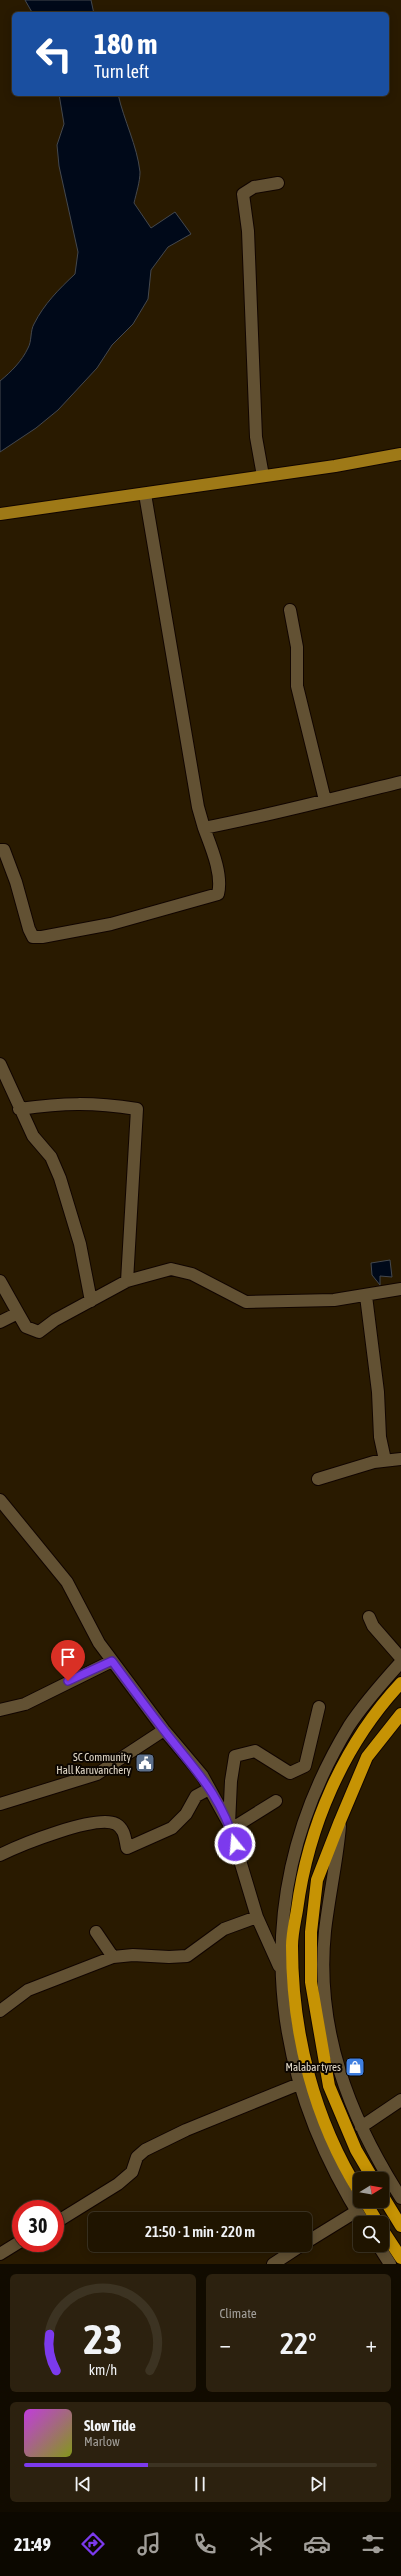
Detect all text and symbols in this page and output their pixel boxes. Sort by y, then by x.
icon: left [28,28,80,80]
text: 180 m [94,28,157,60]
text: Turn left [94,61,149,82]
pin [51,1640,85,1681]
icon: arrive [57,1646,79,1668]
place label: SC Community Hall Karuvanchery [56,1751,131,1776]
public building icon: SC Community Hall Karuvanchery [134,1752,156,1774]
position arrow [214,1823,256,1865]
shop icon: Malabar tyres [344,2056,366,2078]
place label: Malabar tyres [286,2061,341,2073]
north arrow [353,2172,389,2208]
map controls [353,2172,389,2252]
speed limit sign: 30 [12,2200,64,2252]
button: search [353,2216,389,2252]
text: 21:50 · 1 min · 220 m [145,2223,255,2240]
text: Climate [220,2306,257,2321]
text: 23 [83,2315,122,2363]
text: 22° [280,2326,316,2360]
text: − [220,2331,231,2357]
text: + [366,2331,377,2357]
text: km/h [89,2362,117,2378]
text: Slow Tide [84,2417,136,2434]
text: Marlow [84,2434,120,2449]
icon: previous [72,2473,94,2495]
icon: pause [189,2473,211,2495]
icon: next [307,2473,329,2495]
icon: directions [79,2530,107,2558]
icon: music [135,2530,163,2558]
icon: phone [191,2530,219,2558]
icon: climate [247,2530,275,2558]
icon: car [303,2530,331,2558]
icon: filters [359,2530,387,2558]
text: 21:49 [14,2534,51,2555]

